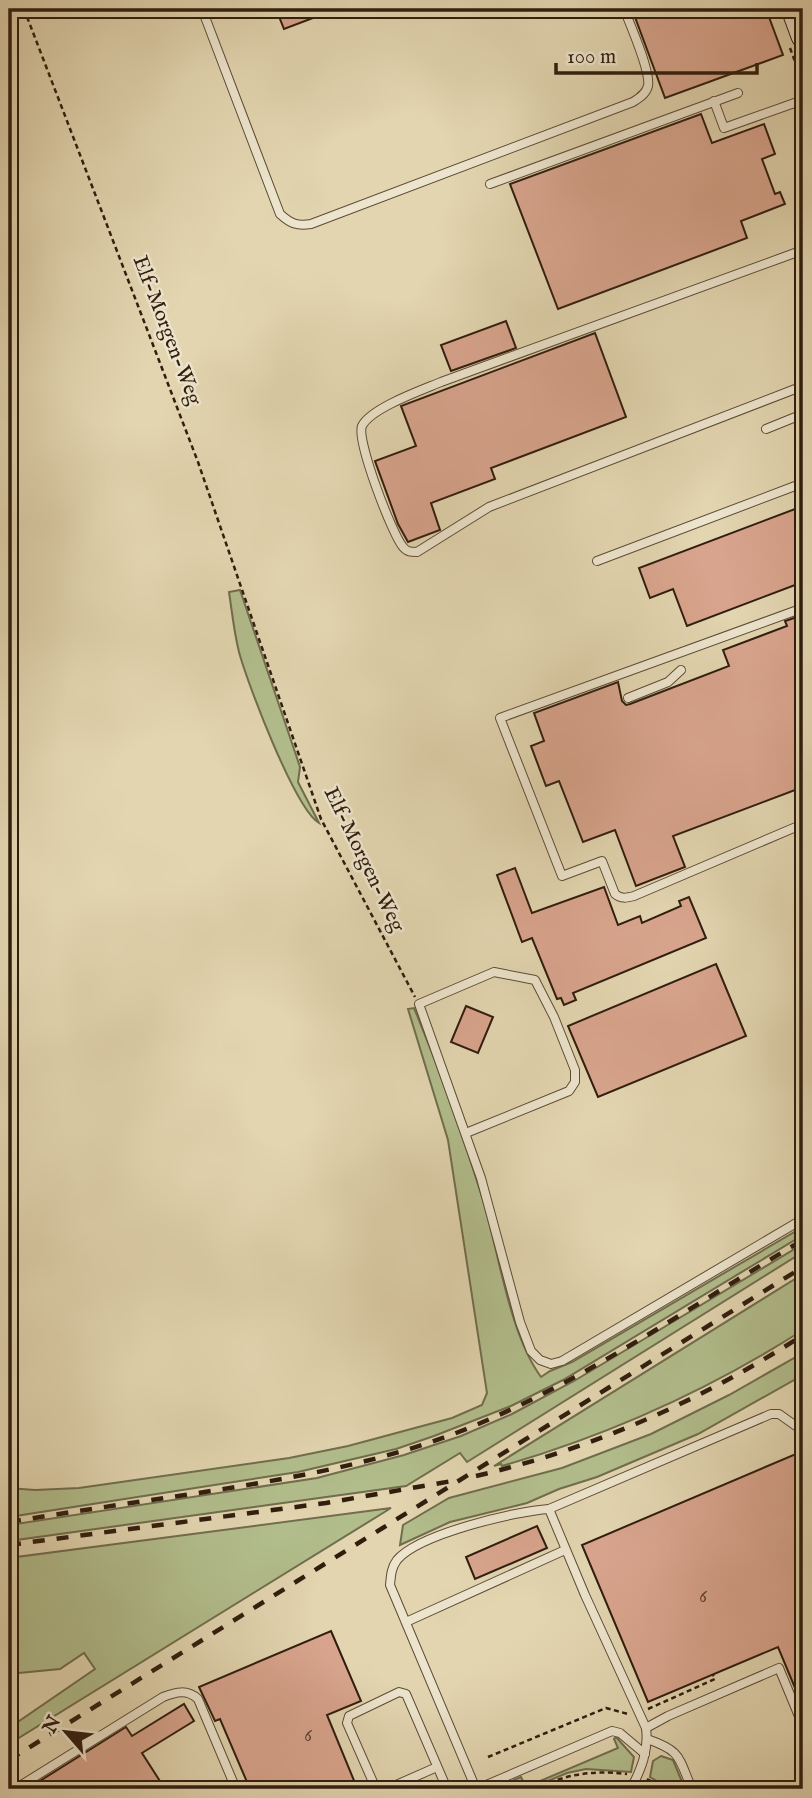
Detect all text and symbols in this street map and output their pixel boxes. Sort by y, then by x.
scale bar [556,32,758,76]
text: 100 m [567,44,616,71]
street label: Elf-Morgen-Weg [126,252,208,410]
street label: Elf-Morgen-Weg [317,783,411,937]
house number: 6 [699,1586,707,1609]
north arrow [32,1696,102,1766]
text: N [38,1712,67,1739]
house number: 6 [304,1725,312,1748]

